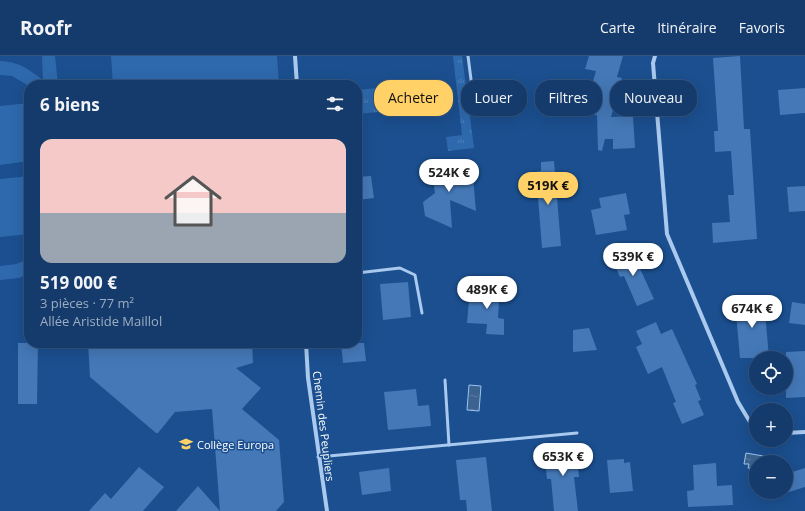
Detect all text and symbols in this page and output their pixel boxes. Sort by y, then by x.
text: Roofr [20,15,72,41]
text: Carte [600,18,635,37]
text: Itinéraire [657,18,717,37]
text: Favoris [739,18,785,37]
chip: Acheter [374,80,453,116]
chip: Louer [461,80,527,116]
chip: Filtres [535,80,602,116]
chip: Nouveau [610,80,697,116]
text: 6 biens [40,93,100,116]
icon: filters [324,93,346,115]
pin: 524K € [416,159,482,193]
text: 524K € [428,163,470,181]
icon: home [157,165,229,237]
pin: 519K € [515,172,581,206]
text: 519K € [527,176,569,194]
pin: 539K € [600,243,666,277]
text: 539K € [612,247,654,265]
text: 519 000 € [40,271,117,294]
pin: 489K € [454,276,520,310]
text: 489K € [466,280,508,298]
text: 3 pièces · 77 m² [40,294,134,312]
pin: 674K € [719,295,785,329]
text: 674K € [731,299,773,317]
text: Allée Aristide Maillol [40,312,162,330]
map controls [749,351,793,499]
button: locate [749,351,793,395]
street label: Chemin des Peupliers [310,370,338,482]
button: + [749,403,793,447]
school or university icon: Collège Europa [178,436,194,452]
place label: Collège Europa [197,437,274,452]
pin: 653K € [530,443,596,477]
text: 653K € [542,447,584,465]
button: − [749,455,793,499]

